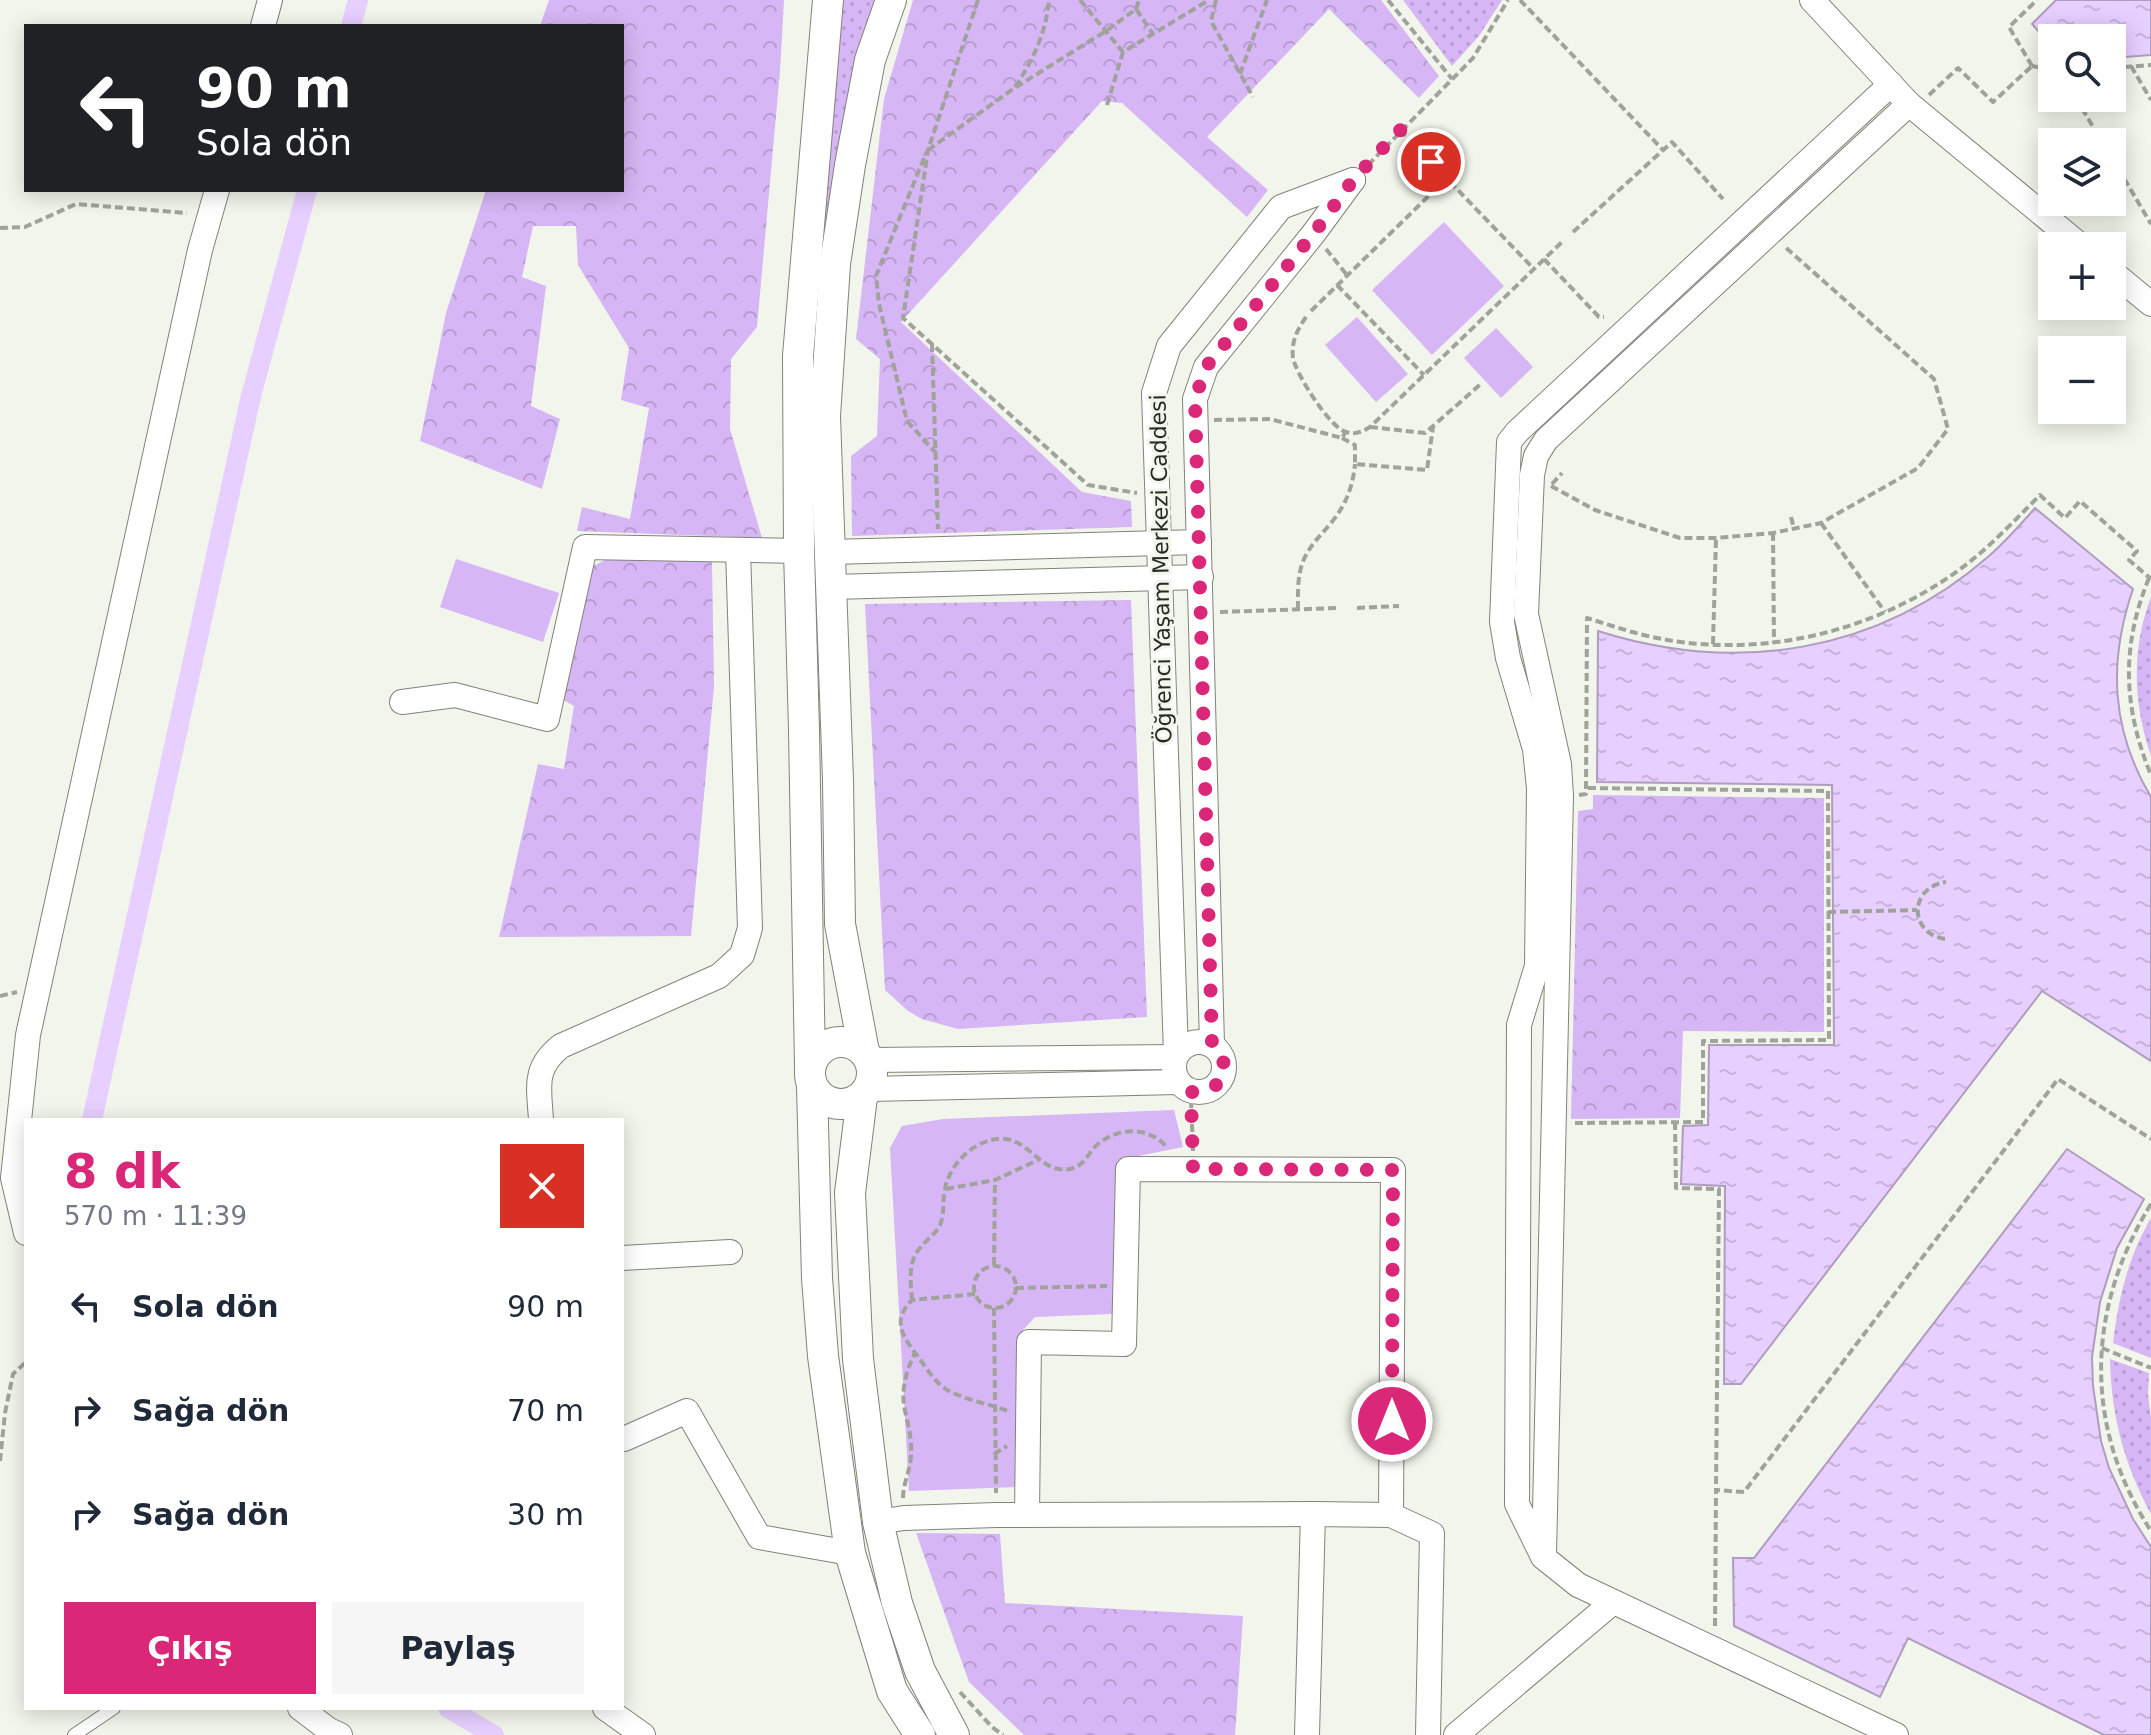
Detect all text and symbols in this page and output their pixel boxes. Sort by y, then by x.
map controls [2038,24,2126,424]
button: search [2038,24,2126,112]
text: 90 m [196,55,352,120]
icon: left [64,56,168,160]
text: Sola dön [196,122,352,163]
pin [1397,128,1465,196]
button: layers [2038,128,2126,216]
icon: arrive [1409,140,1453,184]
button: + [2038,232,2126,320]
button: − [2038,336,2126,424]
street label: Öğrenci Yaşam Merkezi Caddesi [1145,394,1177,744]
text: 8 dk [64,1143,180,1199]
button: close [500,1144,584,1228]
text: 570 m · 11:39 [64,1201,247,1231]
icon: left [64,1284,108,1328]
text: Sola dön [132,1289,279,1324]
text: 90 m [507,1289,584,1324]
position arrow [1350,1379,1434,1463]
icon: right [64,1388,108,1432]
text: Sağa dön [132,1393,289,1428]
text: 70 m [507,1393,584,1428]
icon: right [64,1492,108,1536]
text: Sağa dön [132,1497,289,1532]
text: 30 m [507,1497,584,1532]
button: Çıkış [64,1602,316,1694]
button: Paylaş [332,1602,584,1694]

